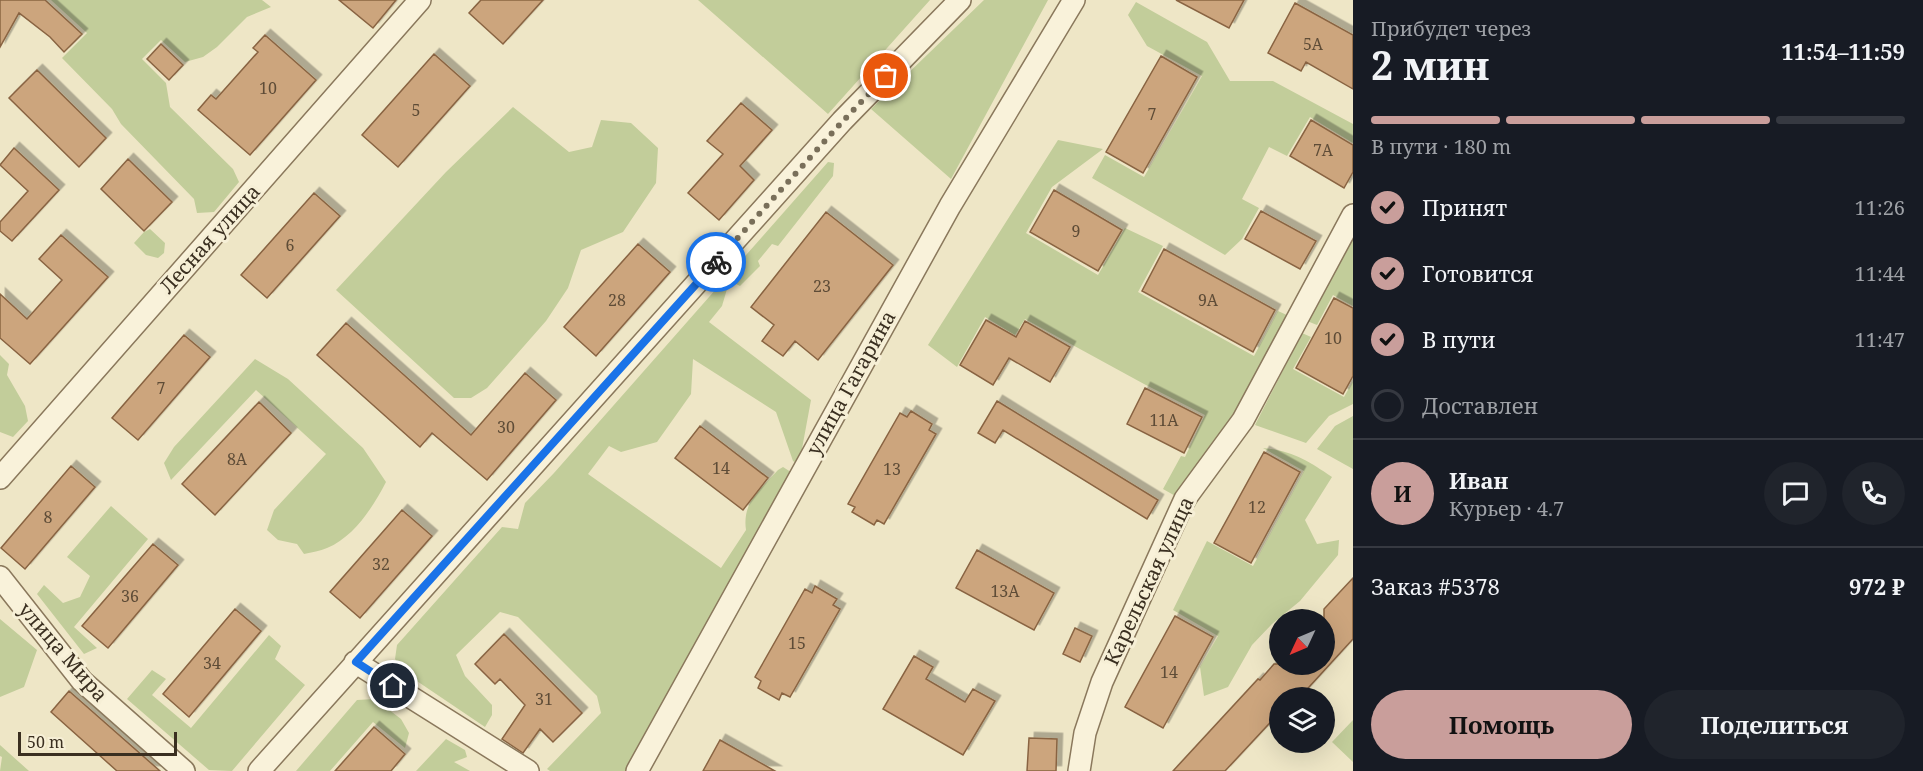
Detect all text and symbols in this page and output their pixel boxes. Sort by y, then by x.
text: Прибудет через [1371,15,1531,42]
house number: 5А [1303,33,1324,55]
text: 11:54–11:59 [1781,36,1905,66]
text: 2 мин [1371,38,1489,91]
pin [860,50,911,101]
icon: bag [869,59,902,92]
house number: 10 [259,77,277,99]
house number: 5 [412,99,420,121]
house number: 7 [1148,103,1157,125]
text: В пути · 180 m [1371,133,1511,160]
house number: 7А [1313,139,1334,161]
street label: Лесная улица [153,178,266,299]
icon: check [1371,191,1404,224]
text: Принят [1422,192,1507,222]
text: 11:26 [1855,194,1905,221]
house number: 9 [1072,220,1080,242]
courier [686,232,746,292]
house number: 6 [286,234,295,256]
icon: bike [700,246,733,279]
icon: check [1371,257,1404,290]
text: Готовится [1422,258,1534,288]
text: 11:44 [1855,260,1905,287]
house number: 23 [813,275,831,297]
house number: 28 [608,289,626,311]
house number: 9А [1198,289,1219,311]
street label: улица Гагарина [800,306,902,460]
icon: check [1371,323,1404,356]
text: В пути [1422,324,1496,354]
text: 11:47 [1855,326,1905,353]
house number: 10 [1324,327,1342,349]
house number: 7 [157,377,166,399]
text: Доставлен [1422,390,1538,420]
house number: 11А [1149,409,1179,431]
house number: 30 [497,416,515,438]
house number: 8А [227,448,248,470]
house number: 14 [712,457,730,479]
house number: 13 [883,458,901,480]
button: chat [1764,462,1827,525]
button: phone [1842,462,1905,525]
text: Иван [1449,465,1508,495]
text: И [1393,478,1412,508]
street label: Карельская улица [1098,492,1200,670]
text: Курьер · 4.7 [1449,495,1564,522]
house number: 12 [1248,496,1266,518]
house number: 8 [44,506,53,528]
house number: 32 [372,553,390,575]
text: Заказ #5378 [1371,571,1500,601]
text: 972 ₽ [1849,571,1905,601]
house number: 13А [990,580,1020,602]
house number: 36 [121,585,139,607]
street label: улица Мира [13,596,114,707]
north arrow [1269,609,1335,675]
map controls [1269,609,1335,753]
house number: 15 [788,632,806,654]
house number: 34 [203,652,221,674]
pin [367,660,418,711]
house number: 14 [1160,661,1178,683]
icon: home [376,669,409,702]
button: layers [1269,687,1335,753]
house number: 31 [535,688,553,710]
button: Помощь [1371,690,1632,759]
button: Поделиться [1644,690,1905,759]
scale bar [18,729,177,756]
text: 50 m [27,731,64,753]

